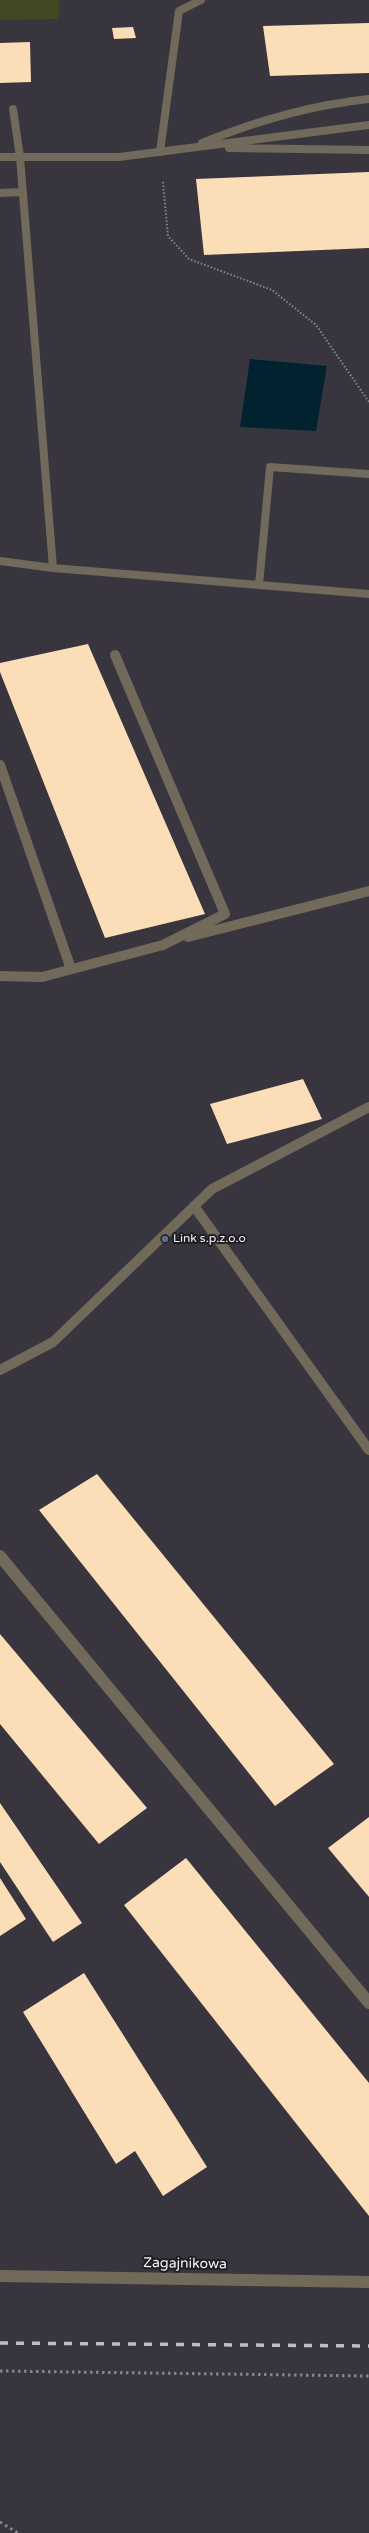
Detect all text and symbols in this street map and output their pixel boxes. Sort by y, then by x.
place label: Link s.p.z.o.o [173,1232,246,1246]
marker: Link s.p.z.o.o [160,1234,170,1244]
street label: Zagajnikowa [143,2255,227,2273]

